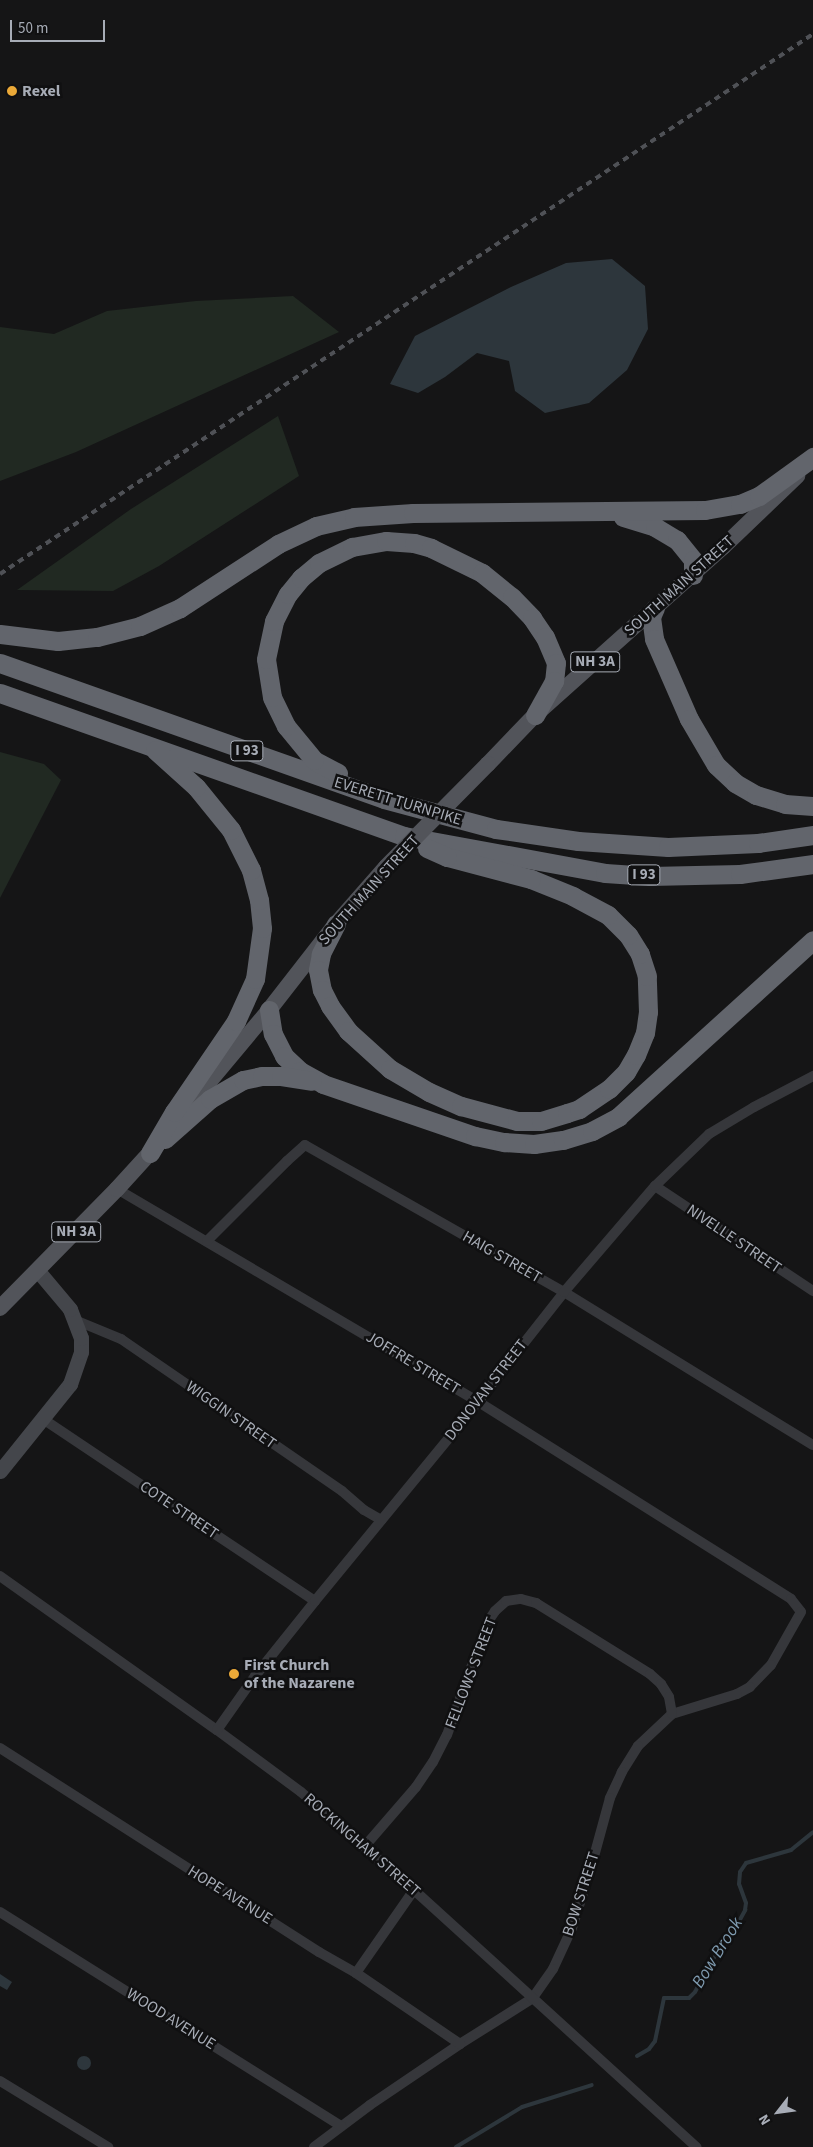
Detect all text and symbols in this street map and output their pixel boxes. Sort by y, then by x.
scale bar [12,10,108,42]
text: 50 m [18,18,48,39]
place label: Rexel [22,81,60,101]
marker: Rexel [6,85,18,97]
street label: SOUTH MAIN STREET [620,532,738,640]
road number: NH 3A [570,650,620,674]
road number: I 93 [230,738,264,764]
street label: EVERETT TURNPIKE [332,772,464,830]
street label: SOUTH MAIN STREET [315,831,423,949]
road number: I 93 [626,862,662,888]
street label: NIVELLE STREET [683,1200,785,1278]
road number: NH 3A [51,1220,101,1244]
street label: HAIG STREET [459,1227,545,1287]
street label: JOFFRE STREET [363,1327,463,1399]
street label: DONOVAN STREET [441,1336,531,1444]
street label: WIGGIN STREET [182,1377,280,1453]
street label: COTE STREET [136,1477,222,1543]
street label: FELLOWS STREET [441,1615,501,1731]
place label: First Church of the Nazarene [244,1655,355,1693]
marker: First Church of the Nazarene [228,1668,240,1680]
street label: ROCKINGHAM STREET [300,1789,424,1901]
street label: BOW STREET [558,1850,604,1938]
street label: HOPE AVENUE [184,1861,276,1929]
water label: Bow Brook [688,1914,748,1992]
street label: WOOD AVENUE [123,1984,219,2054]
north arrow [753,2087,803,2137]
text: N [754,2110,776,2129]

